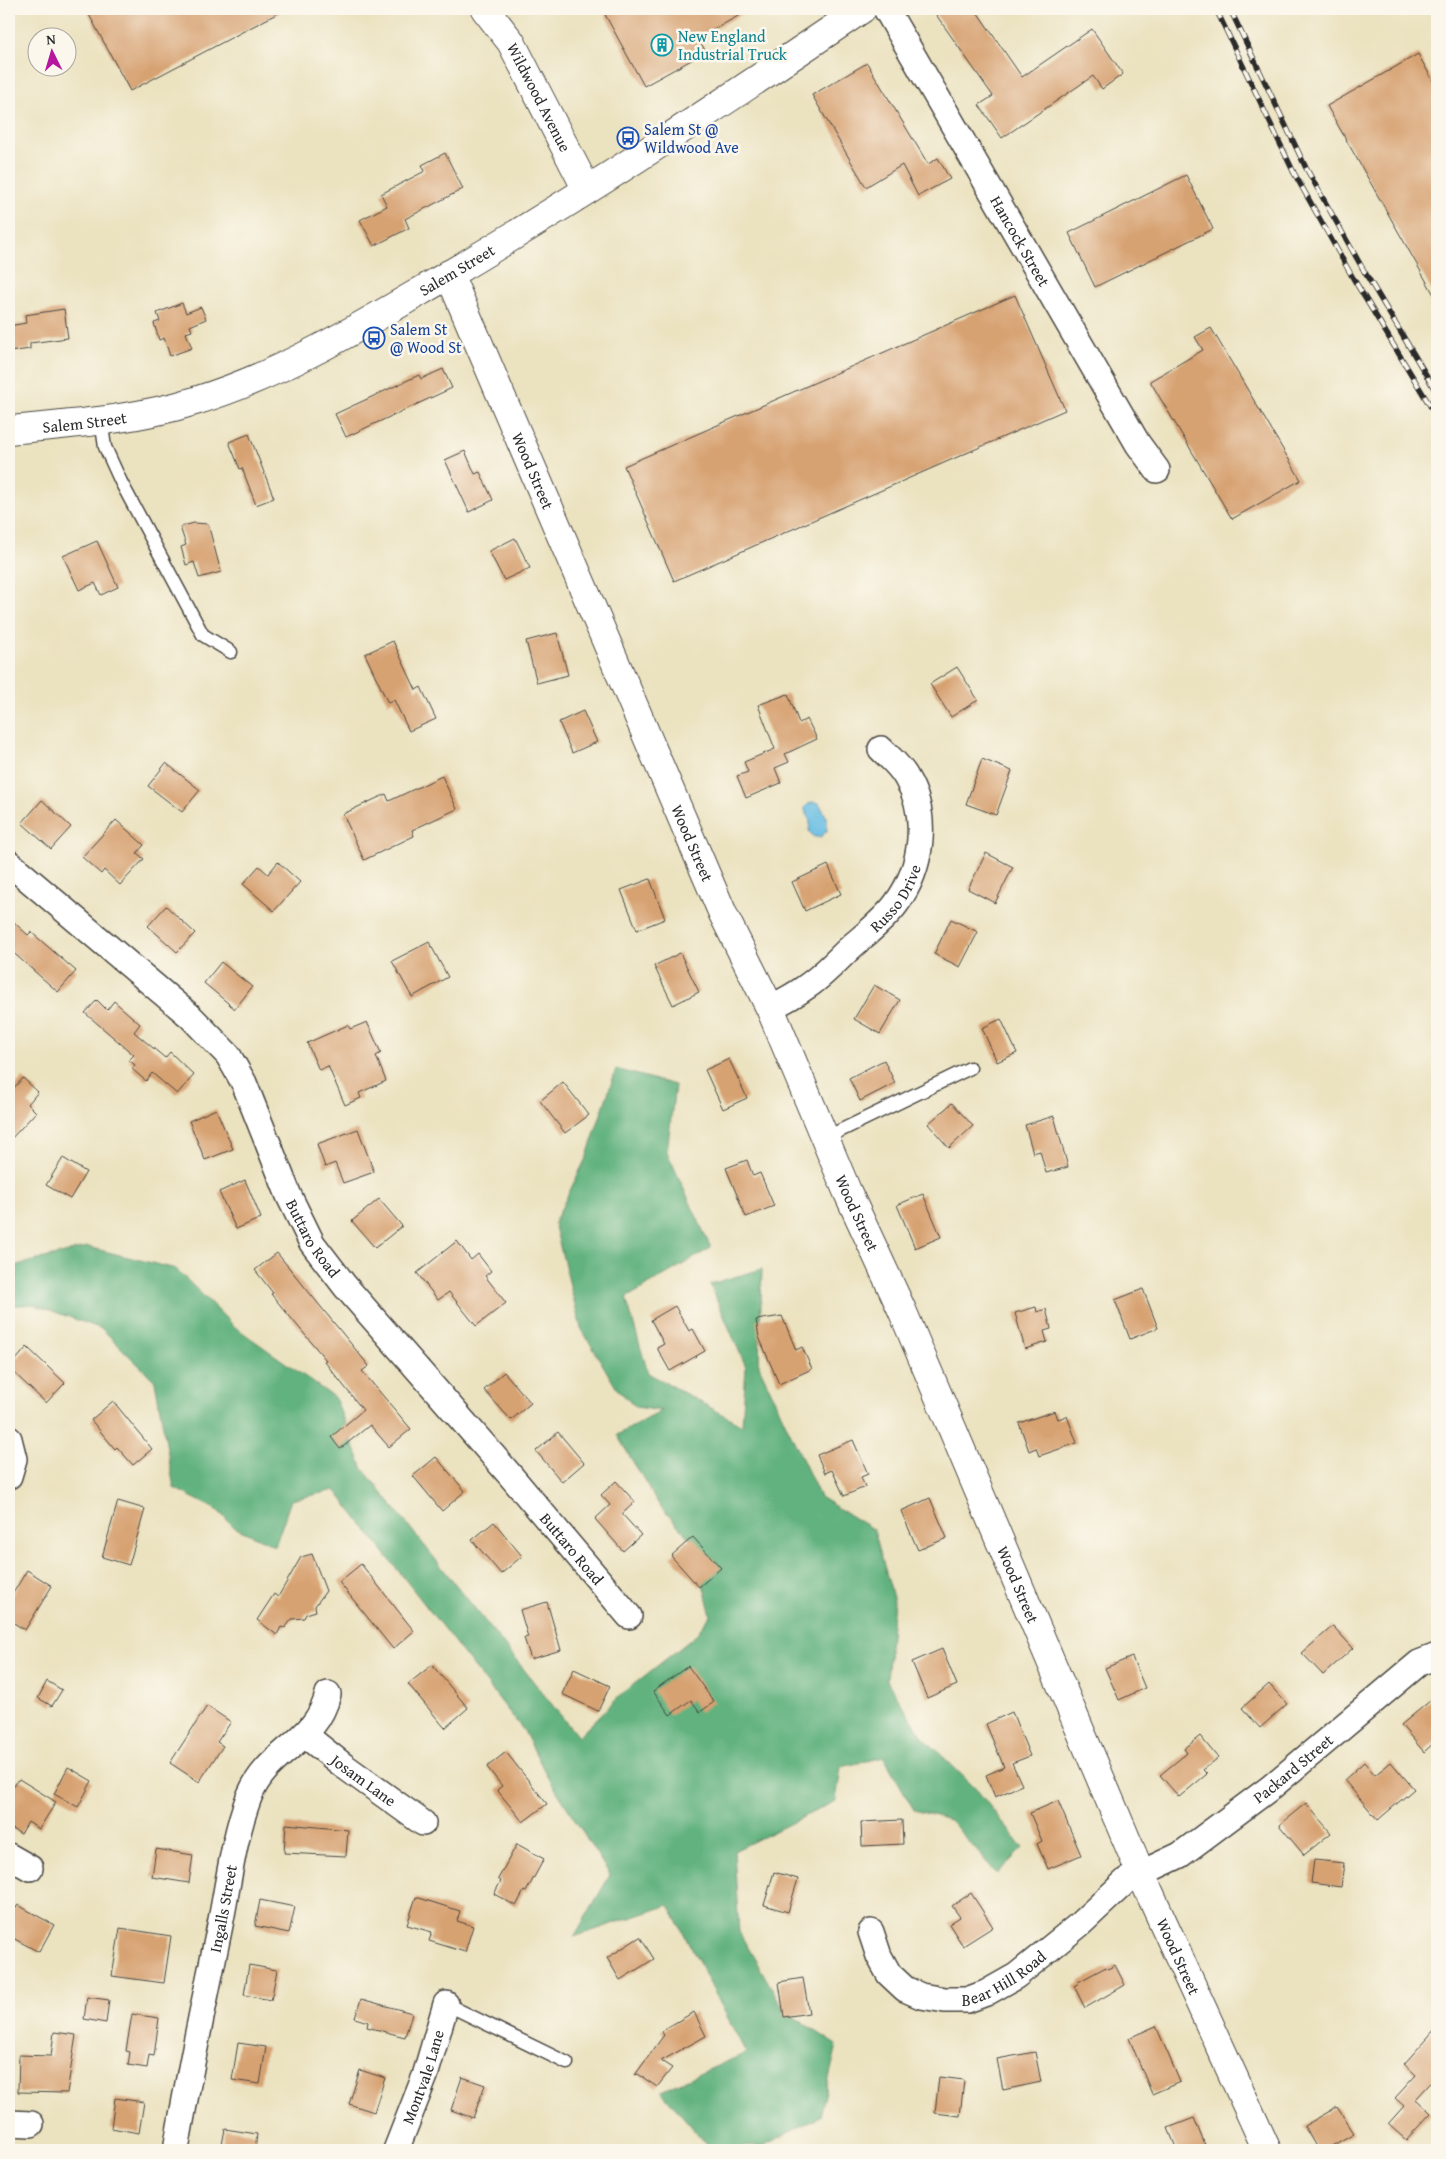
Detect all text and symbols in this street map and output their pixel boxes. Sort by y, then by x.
place label: New England Industrial Truck [678,24,788,66]
north arrow [28,28,78,78]
text: N [45,29,57,49]
building icon: New England Industrial Truck [650,33,674,57]
street label: Wildwood Avenue [501,38,577,156]
place label: Salem St @ Wildwood Ave [644,117,739,159]
bus stop icon: Salem St @ Wildwood Ave [616,126,640,150]
street label: Hancock Street [985,191,1056,291]
street label: Salem Street [414,238,499,302]
place label: Salem St @ Wood St [390,317,462,359]
bus stop icon: Salem St @ Wood St [362,326,386,350]
street label: Salem Street [41,405,129,439]
street label: Wood Street [506,428,561,513]
street label: Wood Street [665,801,720,886]
street label: Russo Drive [864,861,927,938]
street label: Wood Street [829,1171,885,1255]
street label: Buttaro Road [280,1195,346,1283]
street label: Buttaro Road [534,1507,610,1590]
street label: Wood Street [991,1542,1045,1627]
street label: Packard Street [1248,1728,1338,1809]
street label: Josam Lane [324,1747,401,1812]
street label: Ingalls Street [203,1862,243,1955]
street label: Wood Street [1151,1914,1207,1999]
street label: Bear Hill Road [962,1944,1051,2012]
street label: Montvale Lane [395,2027,450,2128]

